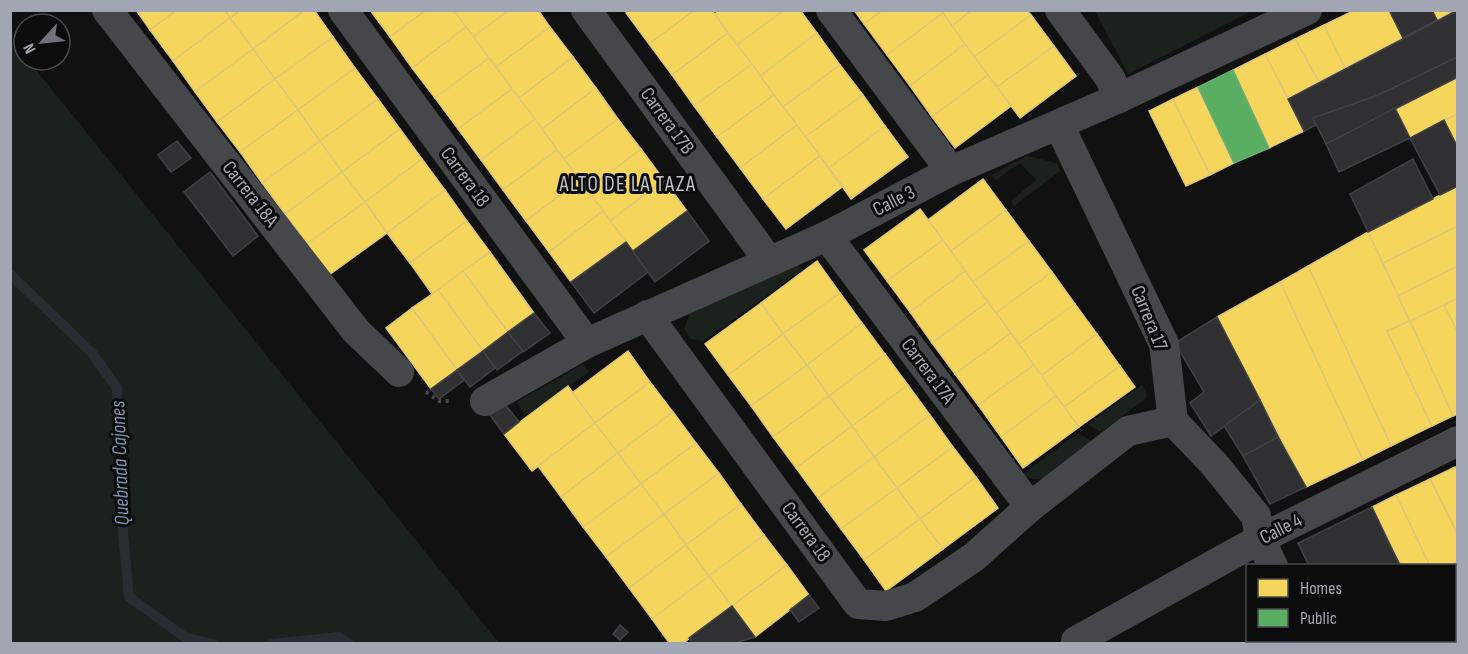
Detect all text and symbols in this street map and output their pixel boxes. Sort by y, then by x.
north arrow [12,12,72,72]
text: N [20,40,40,56]
street label: Carrera 17B [635,83,699,159]
street label: Carrera 18 [435,142,495,212]
street label: Carrera 18A [217,156,283,232]
district label: ALTO DE LA TAZA [558,172,697,197]
street label: Calle 3 [869,180,919,222]
street label: Carrera 17 [1125,282,1173,354]
street label: Carrera 17A [896,334,961,409]
water label: Quebrada Cajones [105,400,135,526]
street label: Carrera 18 [776,497,836,567]
street label: Calle 4 [1256,508,1306,550]
legend [1246,564,1456,642]
text: Homes [1300,578,1342,599]
text: Public [1300,608,1337,629]

